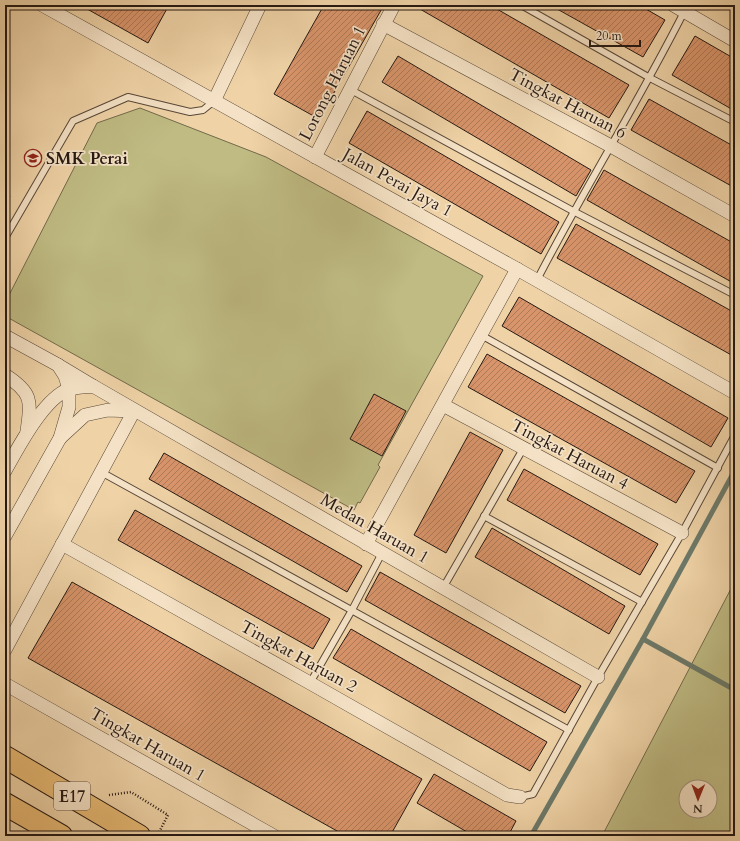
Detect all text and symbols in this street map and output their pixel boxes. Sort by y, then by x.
street label: Lorong Haruan 1 [294,22,371,145]
scale bar [590,22,640,48]
text: 20 m [596,28,623,44]
street label: Tingkat Haruan 6 [505,63,631,144]
street label: Jalan Perai Jaya 1 [336,141,457,222]
place label: SMK Perai [46,147,128,170]
school or university icon: SMK Perai [23,148,43,168]
street label: Tingkat Haruan 4 [507,414,633,495]
street label: Medan Haruan 1 [316,488,433,569]
street label: Tingkat Haruan 2 [236,615,362,698]
street label: Tingkat Haruan 1 [86,702,210,787]
north arrow [678,779,718,819]
road number: E17 [54,782,90,810]
text: N [692,801,703,816]

